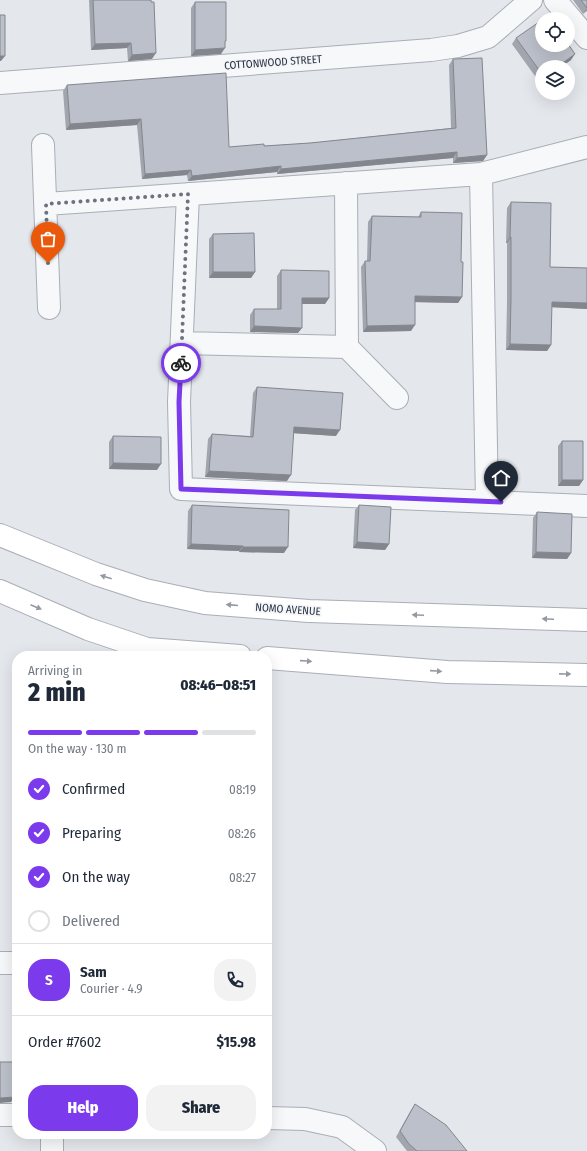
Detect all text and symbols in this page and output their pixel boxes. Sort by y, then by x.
map controls [535,12,575,100]
button: locate [535,12,575,52]
street label: COTTONWOOD STREET [224,53,323,72]
button: layers [535,60,575,100]
pin [31,222,65,263]
icon: bag [37,228,59,250]
courier [161,343,201,383]
icon: bike [170,352,192,374]
pin [484,461,518,502]
icon: home [490,467,512,489]
one-way arrow [100,574,112,580]
street label: NOMO AVENUE [255,601,321,618]
one-way arrow [226,602,238,608]
one-way arrow [30,604,41,610]
one-way arrow [411,612,424,618]
one-way arrow [541,616,554,622]
one-way arrow [300,657,312,664]
text: Arriving in [28,663,82,678]
one-way arrow [430,667,442,674]
one-way arrow [559,671,571,678]
text: 08:46–08:51 [180,676,256,694]
text: 2 min [28,677,86,708]
text: On the way · 130 m [28,741,127,756]
icon: check [28,778,50,800]
text: Confirmed [62,780,125,798]
text: 08:19 [229,782,256,797]
icon: check [28,822,50,844]
text: Preparing [62,824,121,842]
text: 08:26 [228,826,256,841]
icon: check [28,866,50,888]
text: On the way [62,868,130,886]
text: 08:27 [229,870,256,885]
text: Delivered [62,912,120,930]
button: phone [214,959,256,1001]
text: Sam [80,963,107,981]
text: S [45,971,53,989]
text: Courier · 4.9 [80,981,143,996]
text: Order #7602 [28,1033,101,1051]
text: $15.98 [217,1033,256,1051]
button: Help [28,1085,138,1131]
button: Share [146,1085,256,1131]

